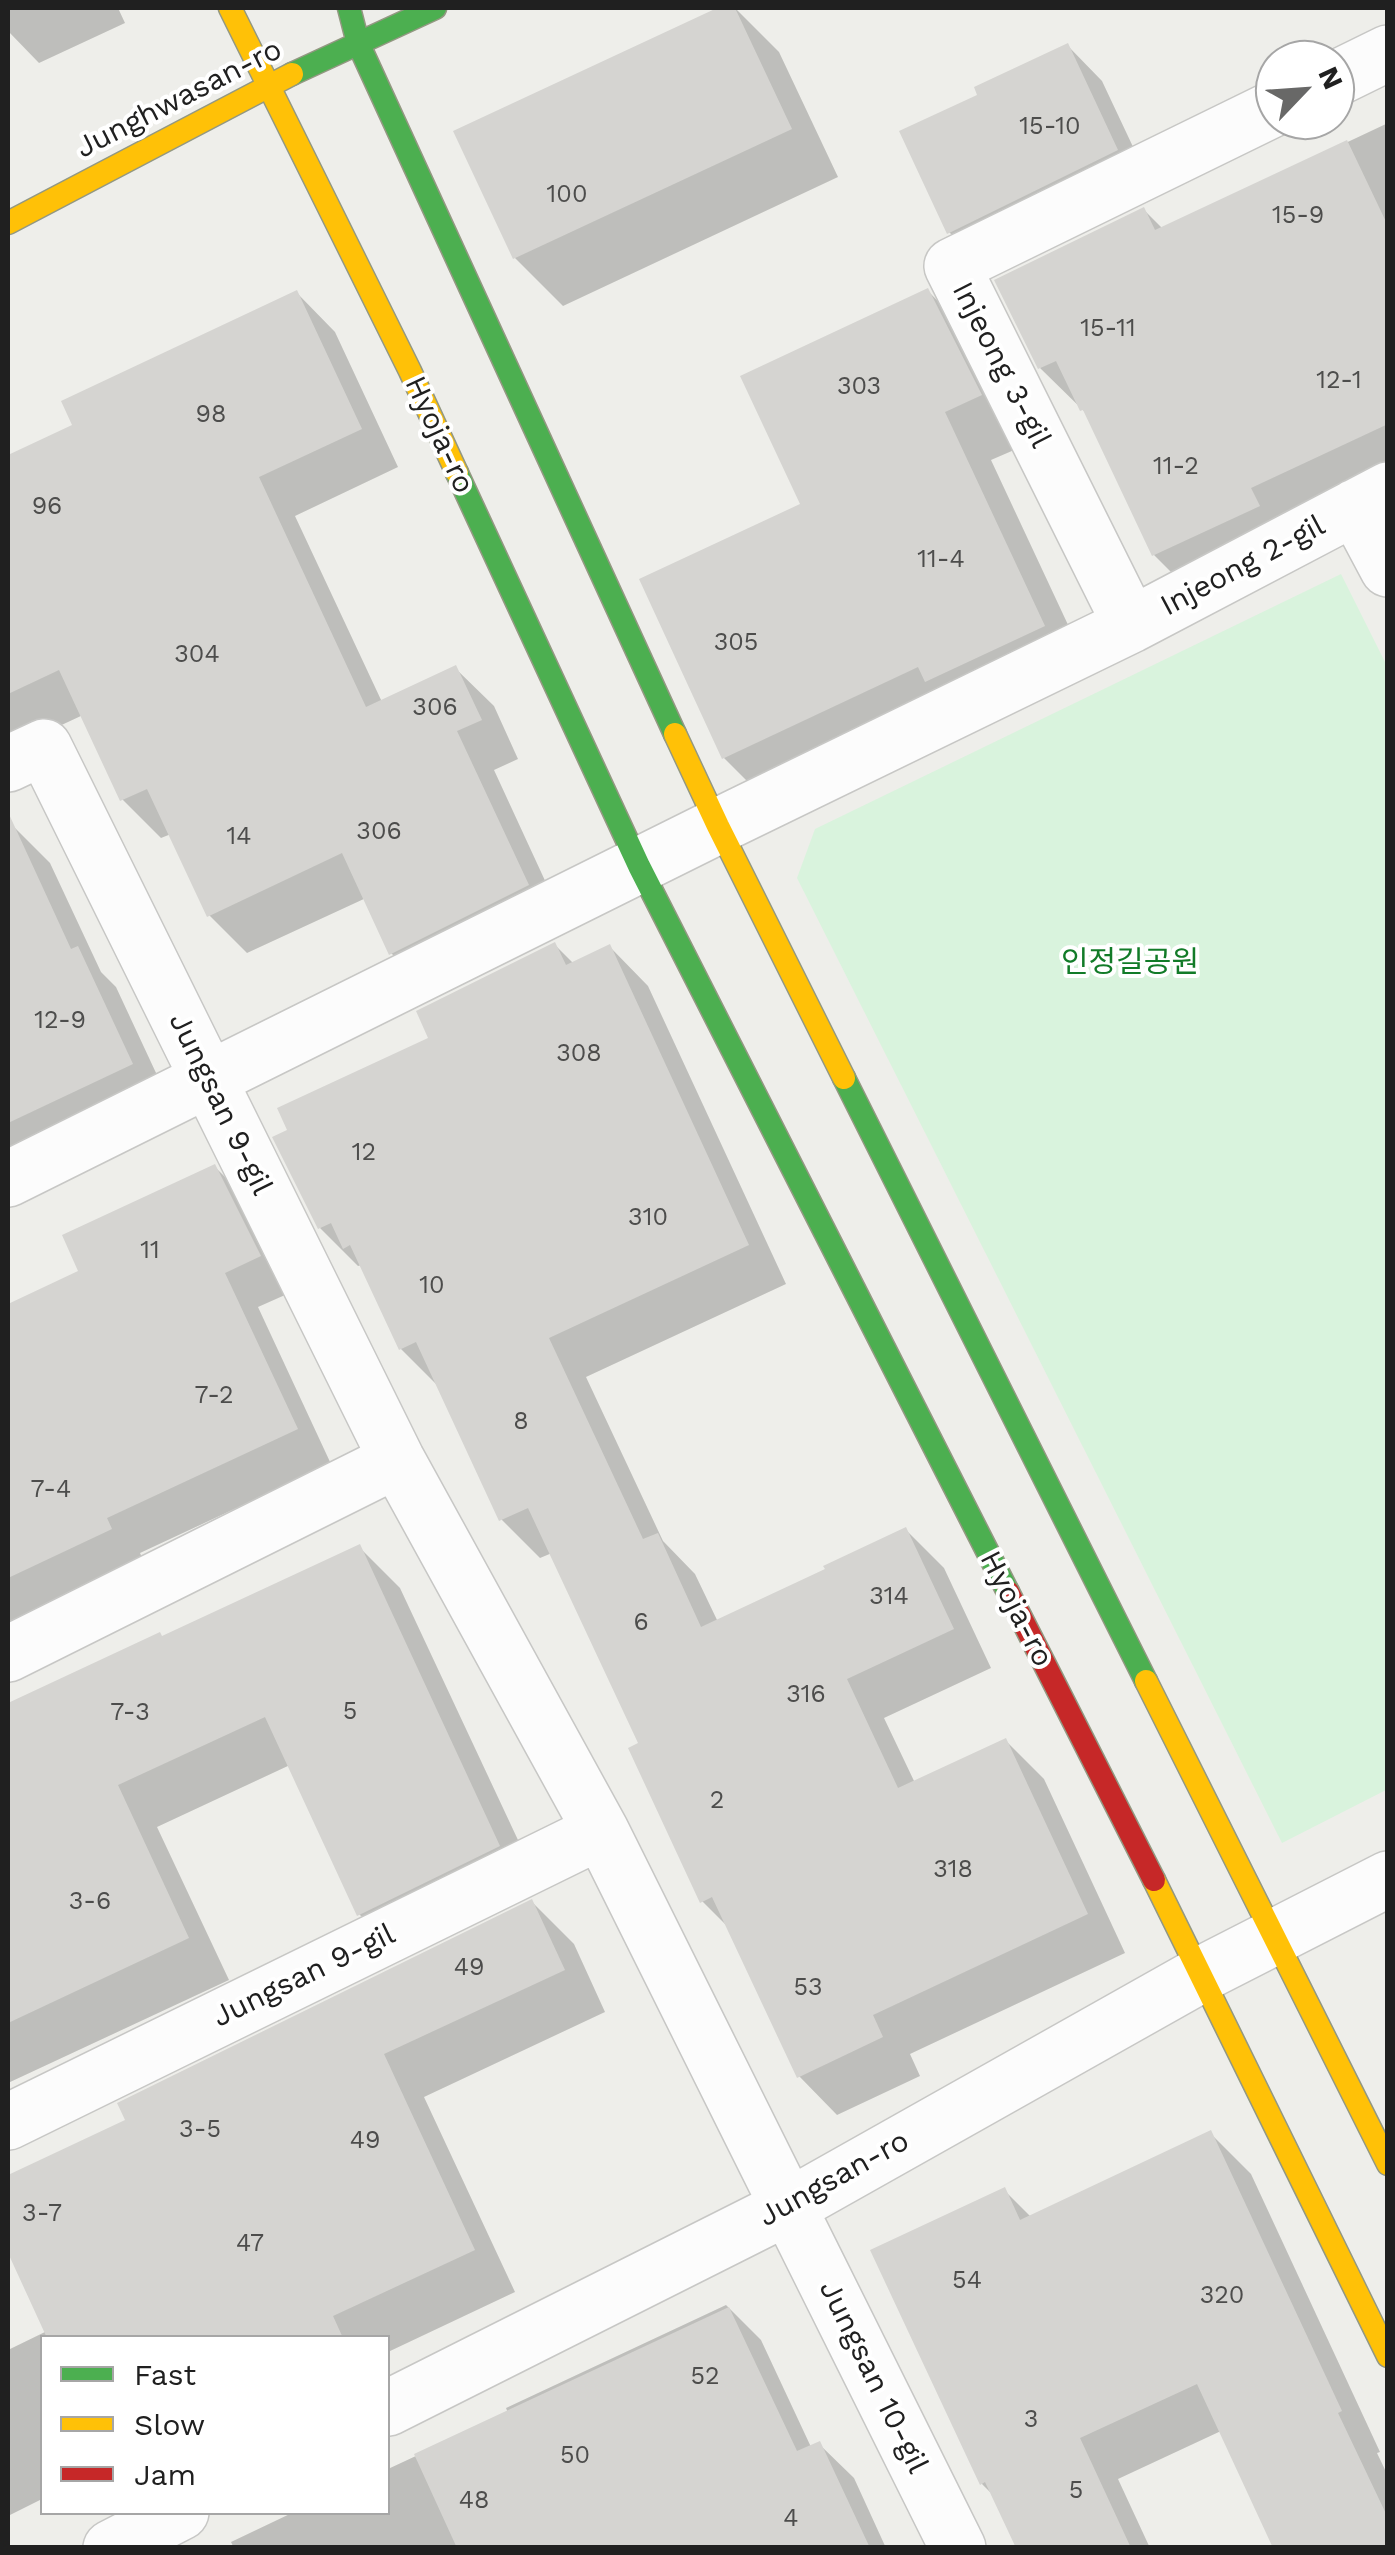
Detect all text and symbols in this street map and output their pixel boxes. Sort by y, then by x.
street label: Junghwasan-ro [70,32,288,166]
north arrow [1255,40,1355,140]
text: N [1311,62,1350,94]
house number: 15-10 [1019,112,1081,142]
house number: 100 [547,180,587,210]
house number: 15-9 [1272,201,1324,231]
street label: Injeong 3-gil [944,276,1058,454]
house number: 15-11 [1080,314,1136,344]
house number: 12-1 [1316,366,1362,396]
street label: Hyoja-ro [396,371,482,499]
house number: 303 [837,372,881,402]
house number: 98 [196,400,226,430]
house number: 11-2 [1153,452,1199,482]
house number: 96 [32,492,62,522]
street label: Injeong 2-gil [1155,508,1331,624]
house number: 11-4 [917,545,965,575]
house number: 305 [714,628,758,658]
house number: 304 [174,640,220,670]
house number: 306 [412,693,458,723]
house number: 306 [356,817,402,847]
house number: 14 [226,822,252,852]
park label: 인정길공원 [1061,945,1199,981]
house number: 12-9 [34,1006,86,1036]
street label: Jungsan 9-gil [160,1007,280,1201]
house number: 308 [556,1039,602,1069]
house number: 12 [352,1138,376,1168]
house number: 310 [628,1203,668,1233]
house number: 11 [140,1236,160,1266]
house number: 10 [419,1271,445,1301]
house number: 7-2 [194,1381,234,1411]
house number: 8 [513,1407,529,1437]
house number: 7-4 [31,1475,71,1505]
street label: Hyoja-ro [972,1545,1060,1673]
house number: 314 [869,1582,909,1612]
house number: 6 [633,1608,649,1638]
house number: 316 [786,1680,826,1710]
house number: 5 [343,1697,357,1727]
house number: 7-3 [110,1698,150,1728]
house number: 2 [710,1786,724,1816]
house number: 318 [933,1855,973,1885]
house number: 3-6 [69,1887,111,1917]
street label: Jungsan 9-gil [207,1916,401,2036]
house number: 49 [454,1953,484,1983]
house number: 53 [793,1973,823,2003]
house number: 3-5 [179,2115,221,2145]
street label: Jungsan-ro [753,2123,915,2235]
house number: 49 [350,2126,380,2156]
house number: 3-7 [22,2199,62,2229]
house number: 47 [236,2229,264,2259]
house number: 54 [952,2266,982,2296]
street label: Jungsan 10-gil [811,2275,935,2479]
house number: 320 [1200,2281,1244,2311]
legend [40,2335,390,2515]
text: Fast [134,2357,196,2392]
house number: 52 [690,2362,720,2392]
house number: 3 [1024,2405,1038,2435]
text: Slow [134,2407,205,2442]
house number: 50 [560,2441,590,2471]
text: Jam [134,2457,196,2492]
house number: 5 [1069,2476,1083,2506]
house number: 48 [459,2486,489,2516]
house number: 4 [783,2504,799,2534]

